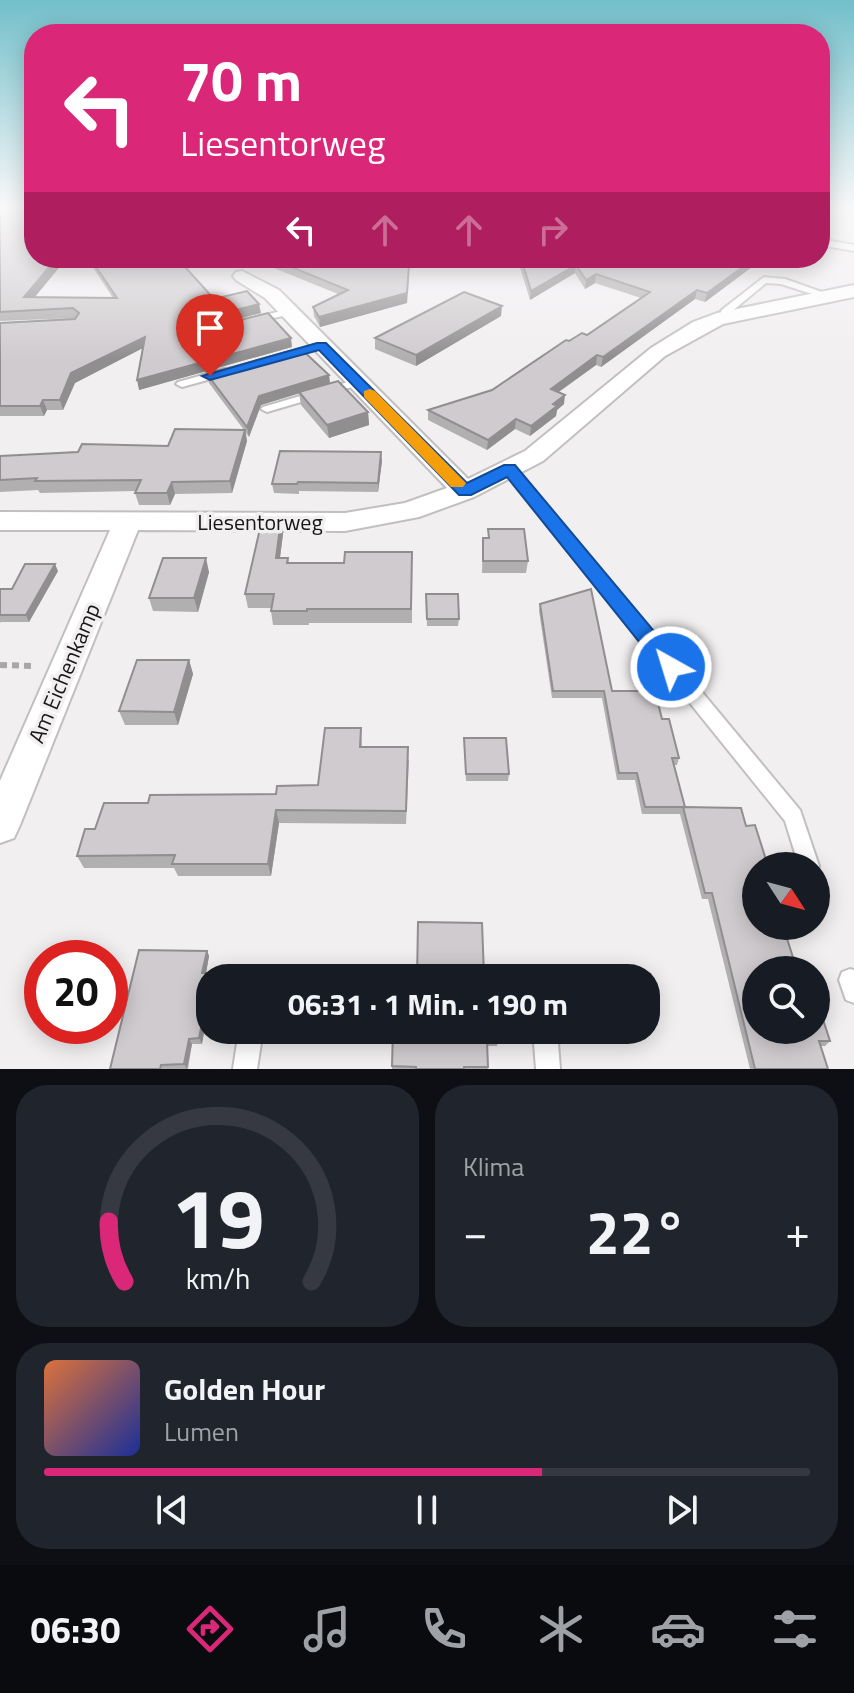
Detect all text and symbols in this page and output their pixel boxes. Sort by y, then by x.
text: 70 m [180,38,302,123]
icon: left [48,56,152,160]
text: Liesentorweg [180,115,386,170]
icon: left [279,208,323,252]
icon: ahead [363,208,407,252]
icon: ahead [447,208,491,252]
icon: right [531,208,575,252]
pin [176,294,244,376]
icon: arrive [188,306,232,350]
street label: Liesentorweg [197,505,323,539]
street label: Am Eichenkamp [19,598,109,748]
position arrow [629,625,713,709]
north arrow [742,852,830,940]
map controls [742,852,830,1044]
speed limit sign: 20 [24,940,128,1044]
button: search [742,956,830,1044]
text: 06:31 · 1 Min. · 190 m [288,981,568,1027]
text: Klima [463,1147,524,1186]
text: 19 [171,1154,264,1280]
text: 22° [586,1186,687,1277]
text: − [463,1198,488,1265]
text: + [785,1198,810,1265]
text: km/h [185,1257,250,1300]
text: Golden Hour [164,1366,325,1412]
text: Lumen [164,1412,239,1451]
icon: previous [150,1488,194,1532]
icon: pause [405,1488,449,1532]
icon: next [660,1488,704,1532]
icon: directions [182,1601,238,1657]
icon: music [299,1601,355,1657]
icon: phone [416,1601,472,1657]
icon: climate [533,1601,589,1657]
icon: car [650,1601,706,1657]
icon: filters [767,1601,823,1657]
text: 06:30 [31,1602,120,1657]

